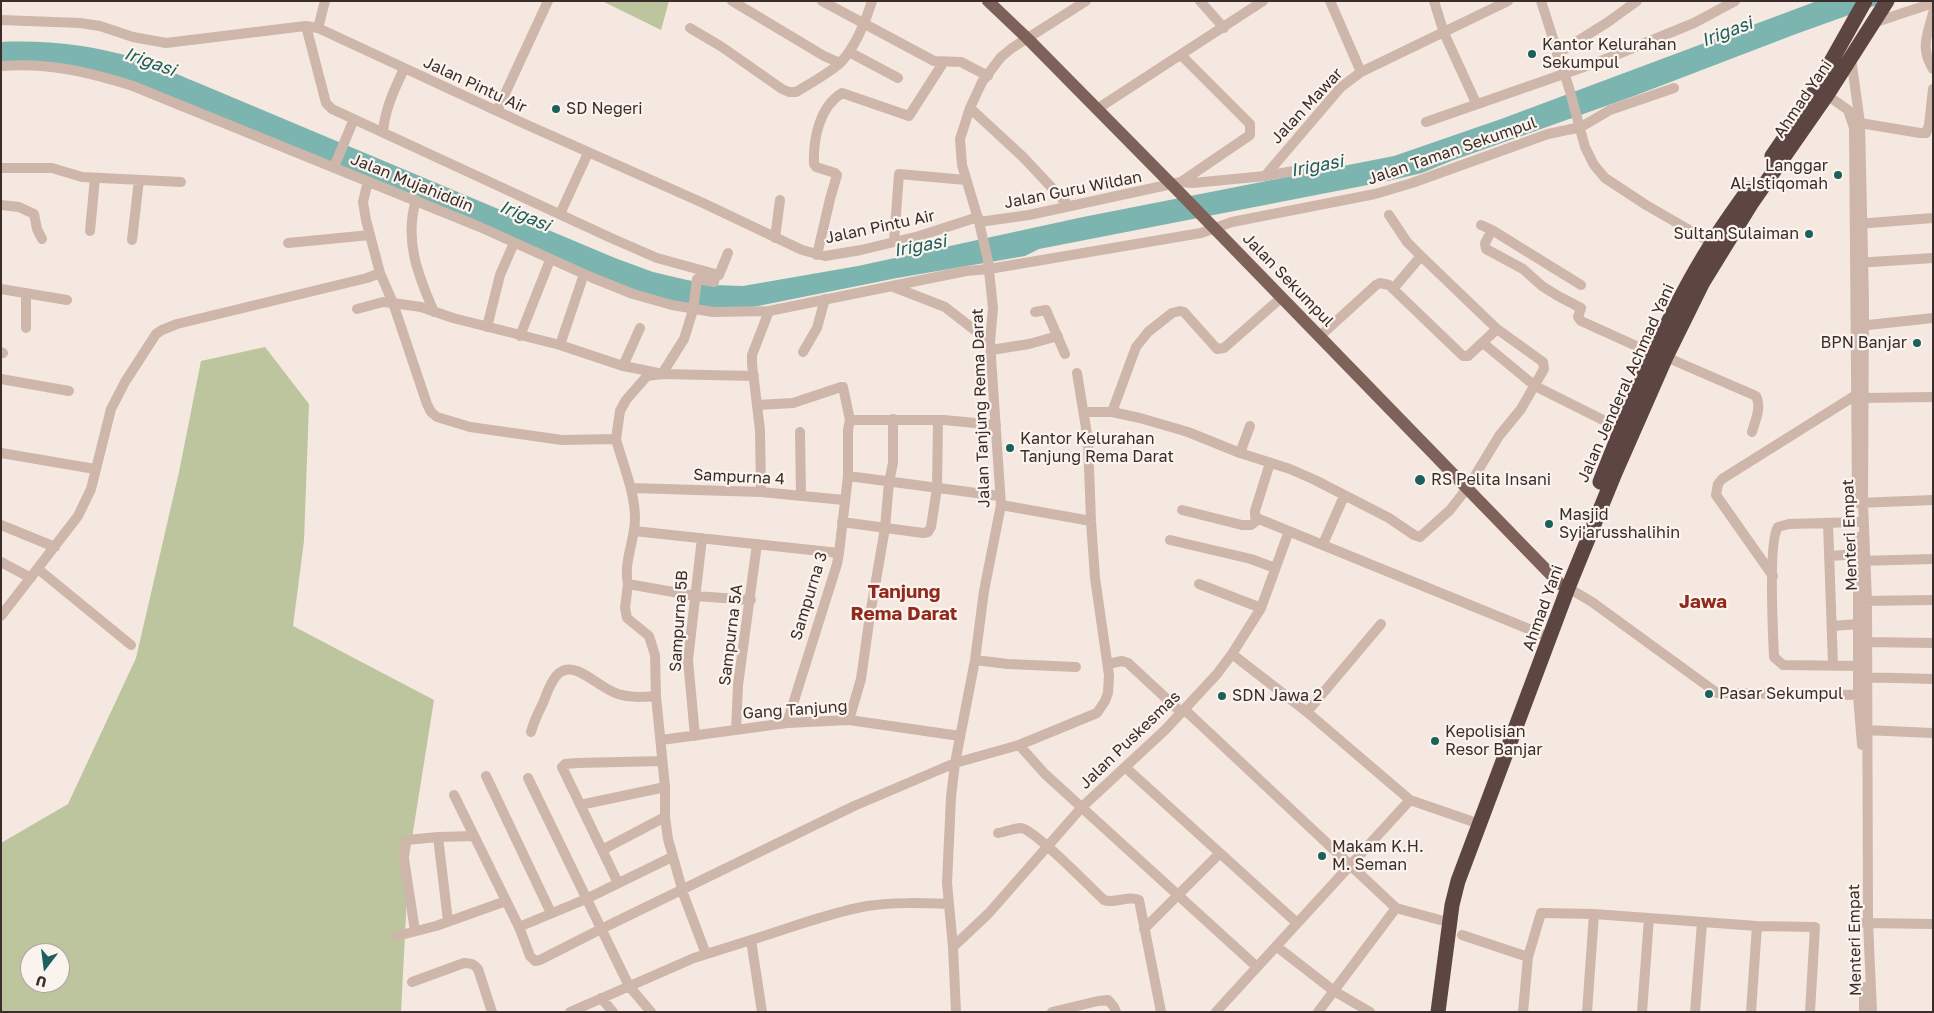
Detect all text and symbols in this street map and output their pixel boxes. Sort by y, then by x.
water label: Irigasi [1698,12,1756,52]
place label: Kantor Kelurahan Sekumpul [1542,35,1676,73]
water label: Irigasi [121,43,179,81]
marker: Kantor Kelurahan Sekumpul [1526,48,1538,60]
street label: Jalan Pintu Air [420,53,530,117]
street label: Ahmad Yani [1770,56,1836,142]
street label: Jalan Mawar [1267,64,1347,148]
place label: SD Negeri [566,99,643,119]
marker: SD Negeri [550,103,562,115]
street label: Jalan Taman Sekumpul [1365,113,1539,189]
street label: Jalan Mujahiddin [348,150,476,216]
water label: Irigasi [1289,150,1345,182]
place label: Langgar Al-Istiqomah [1730,156,1828,194]
street label: Jalan Guru Wildan [1002,167,1144,213]
marker: Langgar Al-Istiqomah [1832,169,1844,181]
water label: Irigasi [496,196,554,236]
street label: Jalan Pintu Air [823,206,937,248]
place label: Sultan Sulaiman [1674,224,1799,244]
marker: Sultan Sulaiman [1803,228,1815,240]
street label: Jalan Sekumpul [1238,229,1338,331]
water label: Irigasi [892,230,948,262]
street label: Jalan Jenderal Achmad Yani [1573,281,1679,485]
street label: Jalan Tanjung Rema Darat [968,308,994,508]
place label: BPN Banjar [1820,333,1907,353]
marker: BPN Banjar [1911,337,1923,349]
place label: Kantor Kelurahan Tanjung Rema Darat [1020,429,1174,467]
marker: Kantor Kelurahan Tanjung Rema Darat [1004,442,1016,454]
street label: Sampurna 4 [693,465,785,489]
place label: RS Pelita Insani [1431,470,1551,490]
marker: RS Pelita Insani [1413,473,1427,487]
street label: Menteri Empat [1838,479,1862,591]
place label: Masjid Syi'arusshalihin [1559,505,1680,543]
marker: Masjid Syi'arusshalihin [1543,518,1555,530]
street label: Sampurna 3 [786,549,832,643]
street label: Ahmad Yani [1519,563,1567,653]
street label: Sampurna 5B [666,569,692,673]
district label: Tanjung Rema Darat [851,581,957,625]
street label: Sampurna 5A [715,583,747,687]
district label: Jawa [1679,591,1727,613]
place label: Pasar Sekumpul [1719,684,1843,704]
place label: SDN Jawa 2 [1232,686,1322,706]
street label: Jalan Puskesmas [1076,687,1184,793]
marker: Pasar Sekumpul [1703,688,1715,700]
marker: SDN Jawa 2 [1216,690,1228,702]
street label: Gang Tanjung [742,697,848,723]
place label: Kepolisian Resor Banjar [1445,722,1542,760]
marker: Kepolisian Resor Banjar [1429,735,1441,747]
place label: Makam K.H. M. Seman [1332,837,1424,875]
marker: Makam K.H. M. Seman [1316,850,1328,862]
street label: Menteri Empat [1844,884,1866,996]
north arrow [20,943,70,993]
text: U [34,972,48,992]

